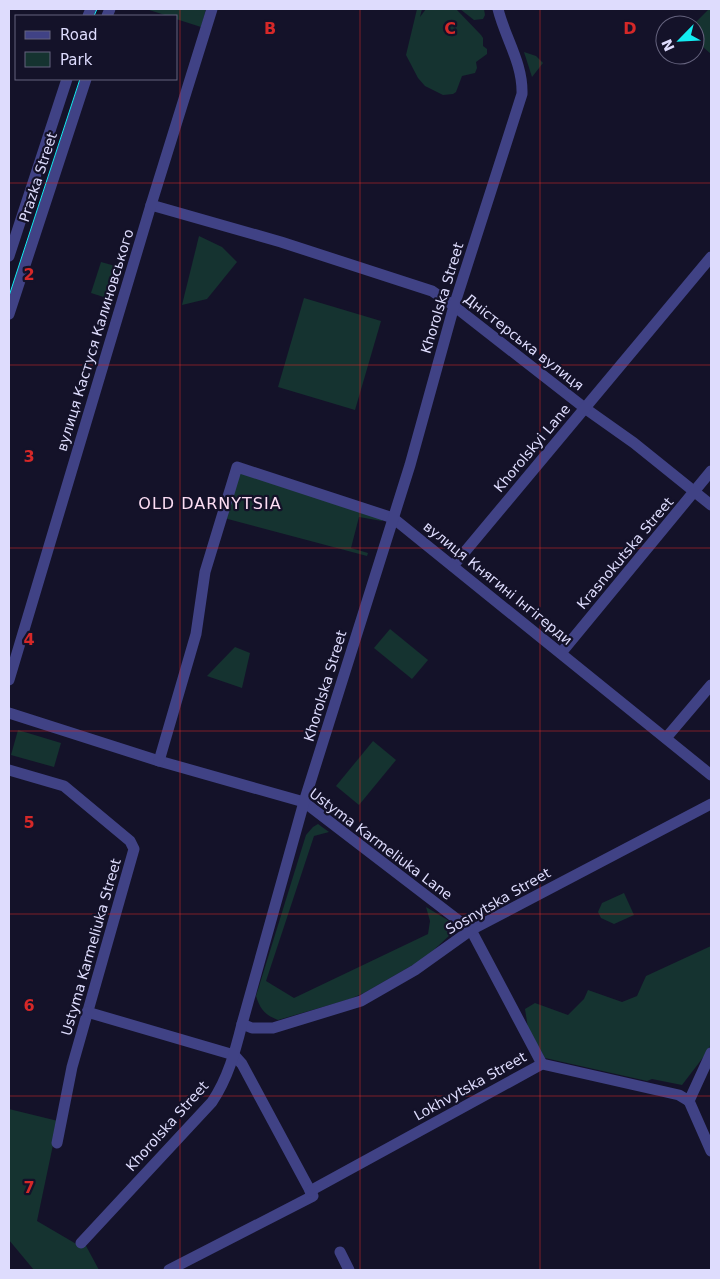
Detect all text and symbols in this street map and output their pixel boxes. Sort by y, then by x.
legend [15,15,178,80]
north arrow [655,15,705,65]
text: B [264,19,276,38]
text: C [444,19,456,38]
text: D [623,19,637,38]
text: Road [60,26,98,44]
text: N [658,37,678,54]
text: Park [60,51,93,69]
street label: Prazka Street [16,130,60,224]
street label: вулиця Кастуся Калиновського [53,227,137,453]
street label: Khorolska Street [418,240,467,355]
text: 2 [23,265,35,284]
street label: Дністерська вулиця [461,290,587,394]
street label: Khorolskyi Lane [491,401,573,495]
text: 3 [23,447,35,466]
street label: Krasnokutska Street [574,493,677,612]
district label: OLD DARNYTSIA [138,494,282,513]
street label: вулиця Княгині Інгігерди [420,518,576,648]
street label: Khorolska Street [301,628,350,743]
text: 4 [23,630,35,649]
street label: Ustyma Karmeliuka Lane [306,785,456,903]
text: 5 [23,813,35,832]
street label: Ustyma Karmeliuka Street [58,856,124,1037]
street label: Sosnytska Street [443,864,554,937]
text: 6 [23,996,35,1015]
street label: Lokhvytska Street [411,1048,529,1124]
street label: Khorolska Street [122,1077,212,1174]
text: 7 [23,1178,35,1197]

